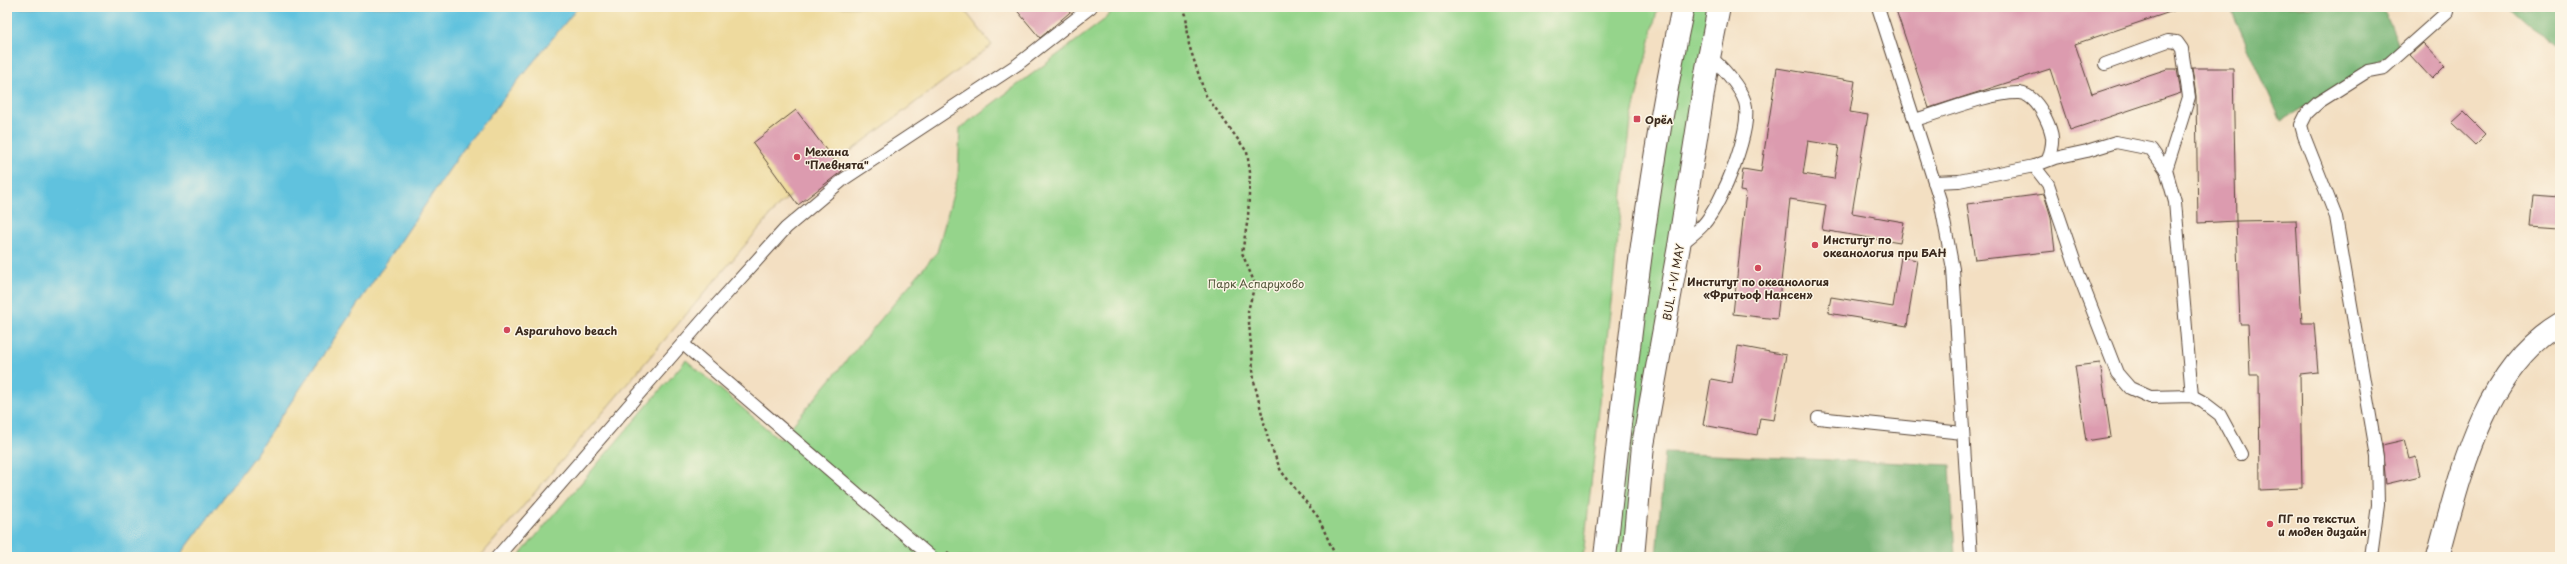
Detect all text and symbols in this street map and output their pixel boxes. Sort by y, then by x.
place label: Орёл [1645,111,1673,128]
marker: Орёл [1632,114,1642,124]
place label: Механа "Плевнята" [805,143,869,173]
marker: Механа "Плевнята" [792,152,802,162]
place label: Институт по океанология при БАН [1823,231,1946,261]
marker: Институт по океанология при БАН [1810,240,1820,250]
street label: BUL. 1-VI MAY [1658,242,1688,322]
marker: Институт по океанология «Фритьоф Нансен» [1753,263,1763,273]
place label: Институт по океанология «Фритьоф Нансен» [1687,273,1829,303]
park label: Парк Аспарухово [1208,275,1304,292]
place label: Asparuhovo beach [514,322,618,339]
marker: Asparuhovo beach [502,325,512,335]
place label: ПГ по текстил и моден дизайн [2278,510,2367,540]
marker: ПГ по текстил и моден дизайн [2265,519,2275,529]

